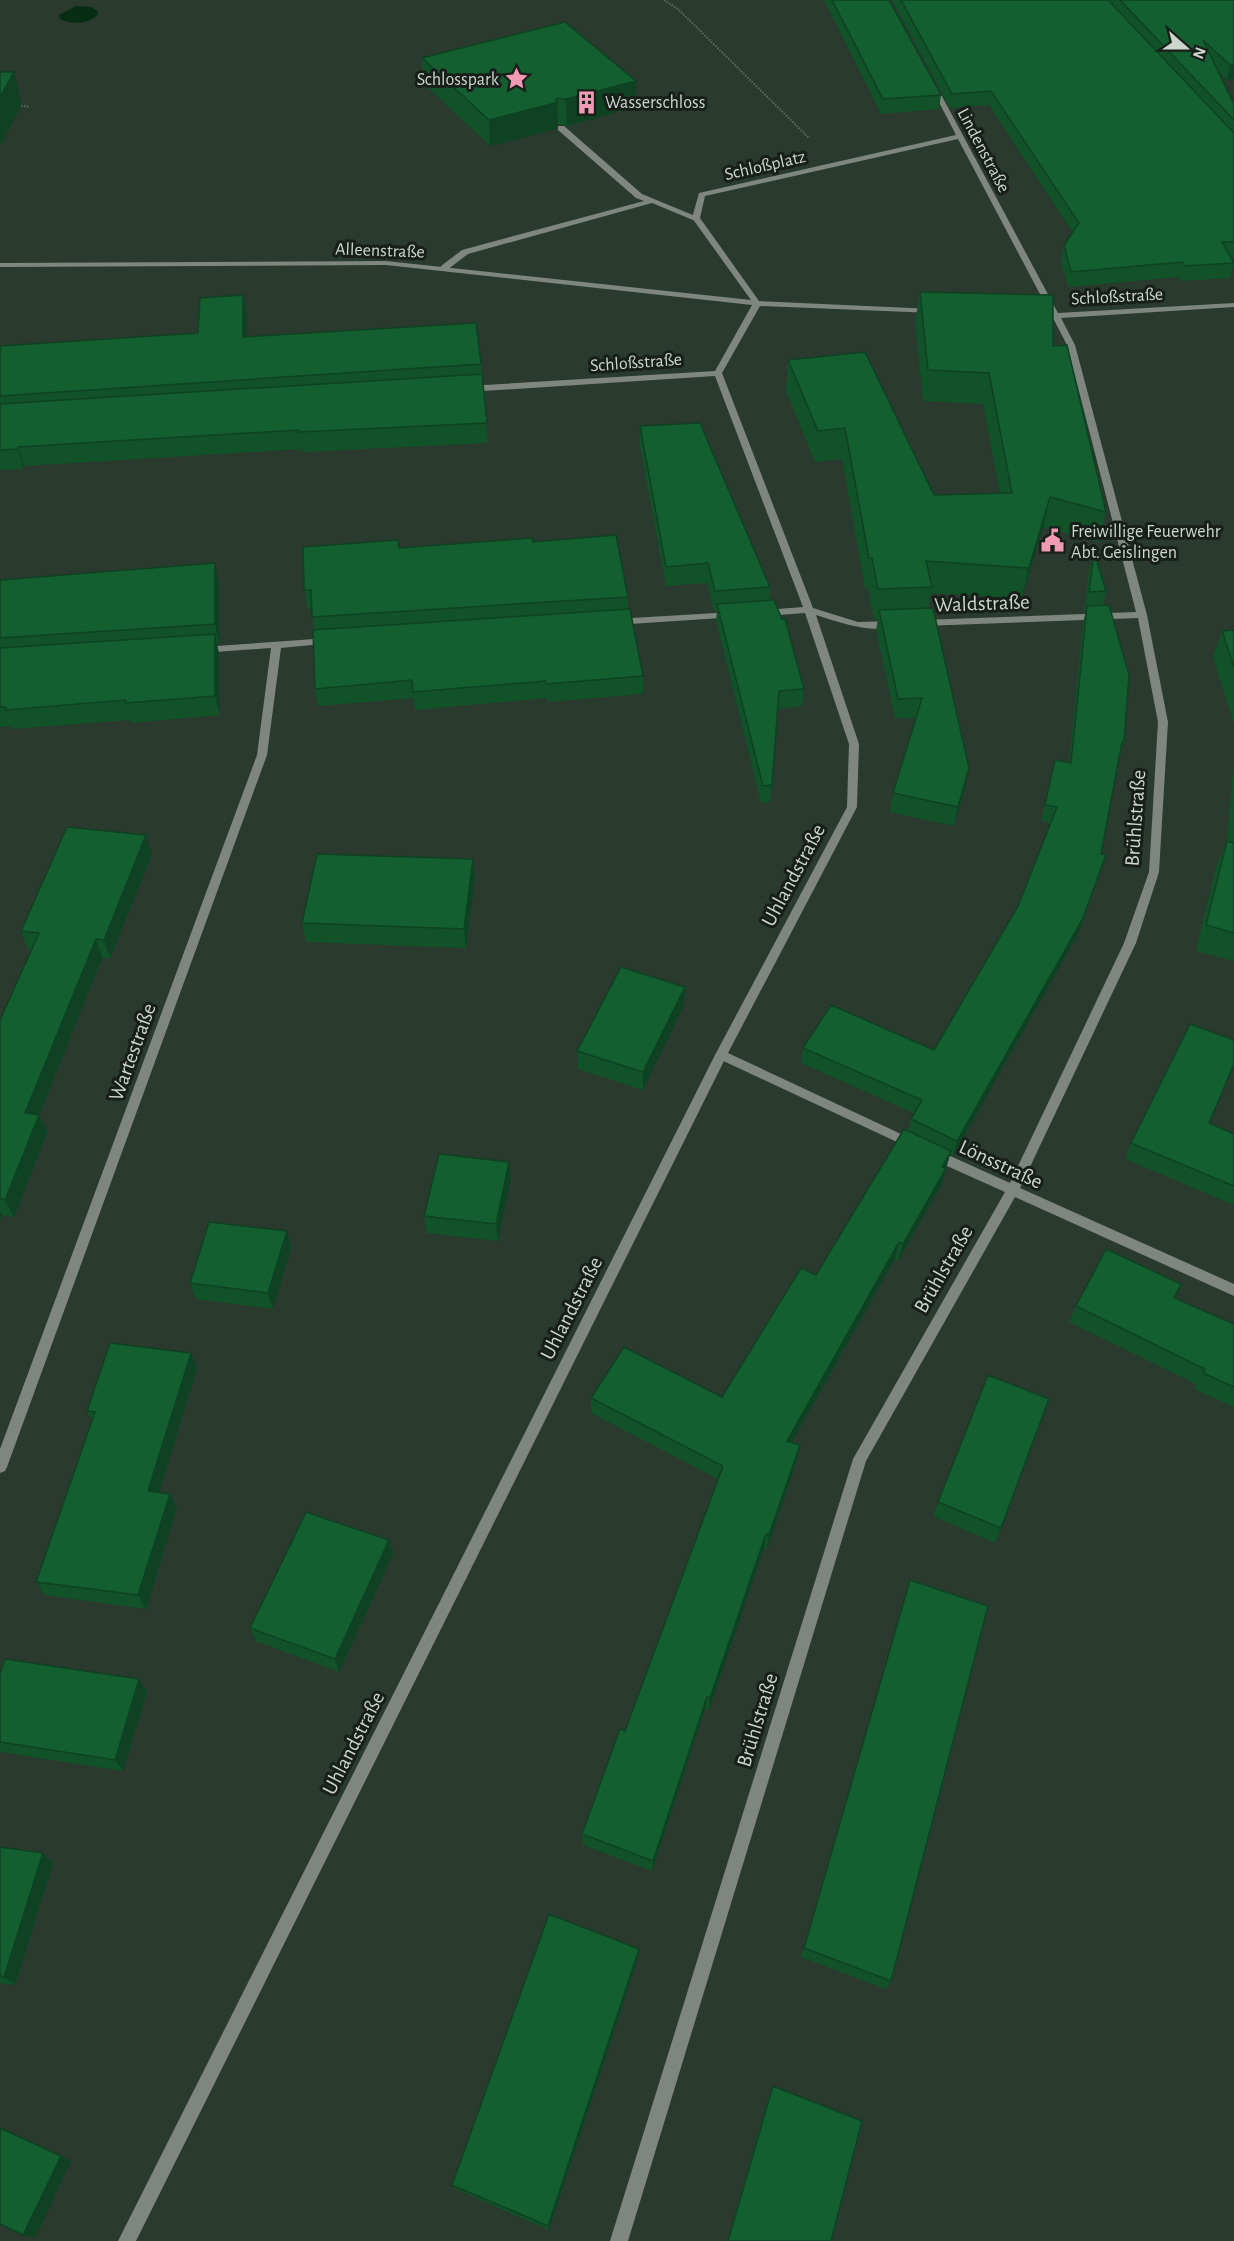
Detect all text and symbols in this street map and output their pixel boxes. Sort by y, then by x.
north arrow [1156,18,1216,78]
text: N [1190,45,1209,61]
place icon: Schlosspark [504,66,530,92]
place label: Schlosspark [417,71,500,89]
building icon: Wasserschloss [574,89,600,115]
place label: Wasserschloss [605,94,705,112]
street label: Lindenstraße [953,105,1013,196]
street label: Schloßplatz [723,148,807,184]
street label: Alleenstraße [335,240,425,262]
street label: Schloßstraße [1071,286,1164,308]
street label: Schloßstraße [589,351,683,375]
place label: Freiwillige Feuerwehr Abt. Geislingen [1071,523,1221,562]
public building icon: Freiwillige Feuerwehr Abt. Geislingen [1040,528,1066,554]
street label: Waldstraße [934,591,1030,616]
street label: Brühlstraße [1122,769,1149,867]
street label: Uhlandstraße [758,821,829,930]
street label: Wartestraße [105,1001,160,1104]
street label: Lönsstraße [956,1136,1046,1193]
street label: Brühlstraße [910,1222,977,1316]
street label: Uhlandstraße [537,1253,606,1363]
street label: Brühlstraße [733,1671,782,1769]
street label: Uhlandstraße [319,1688,388,1798]

